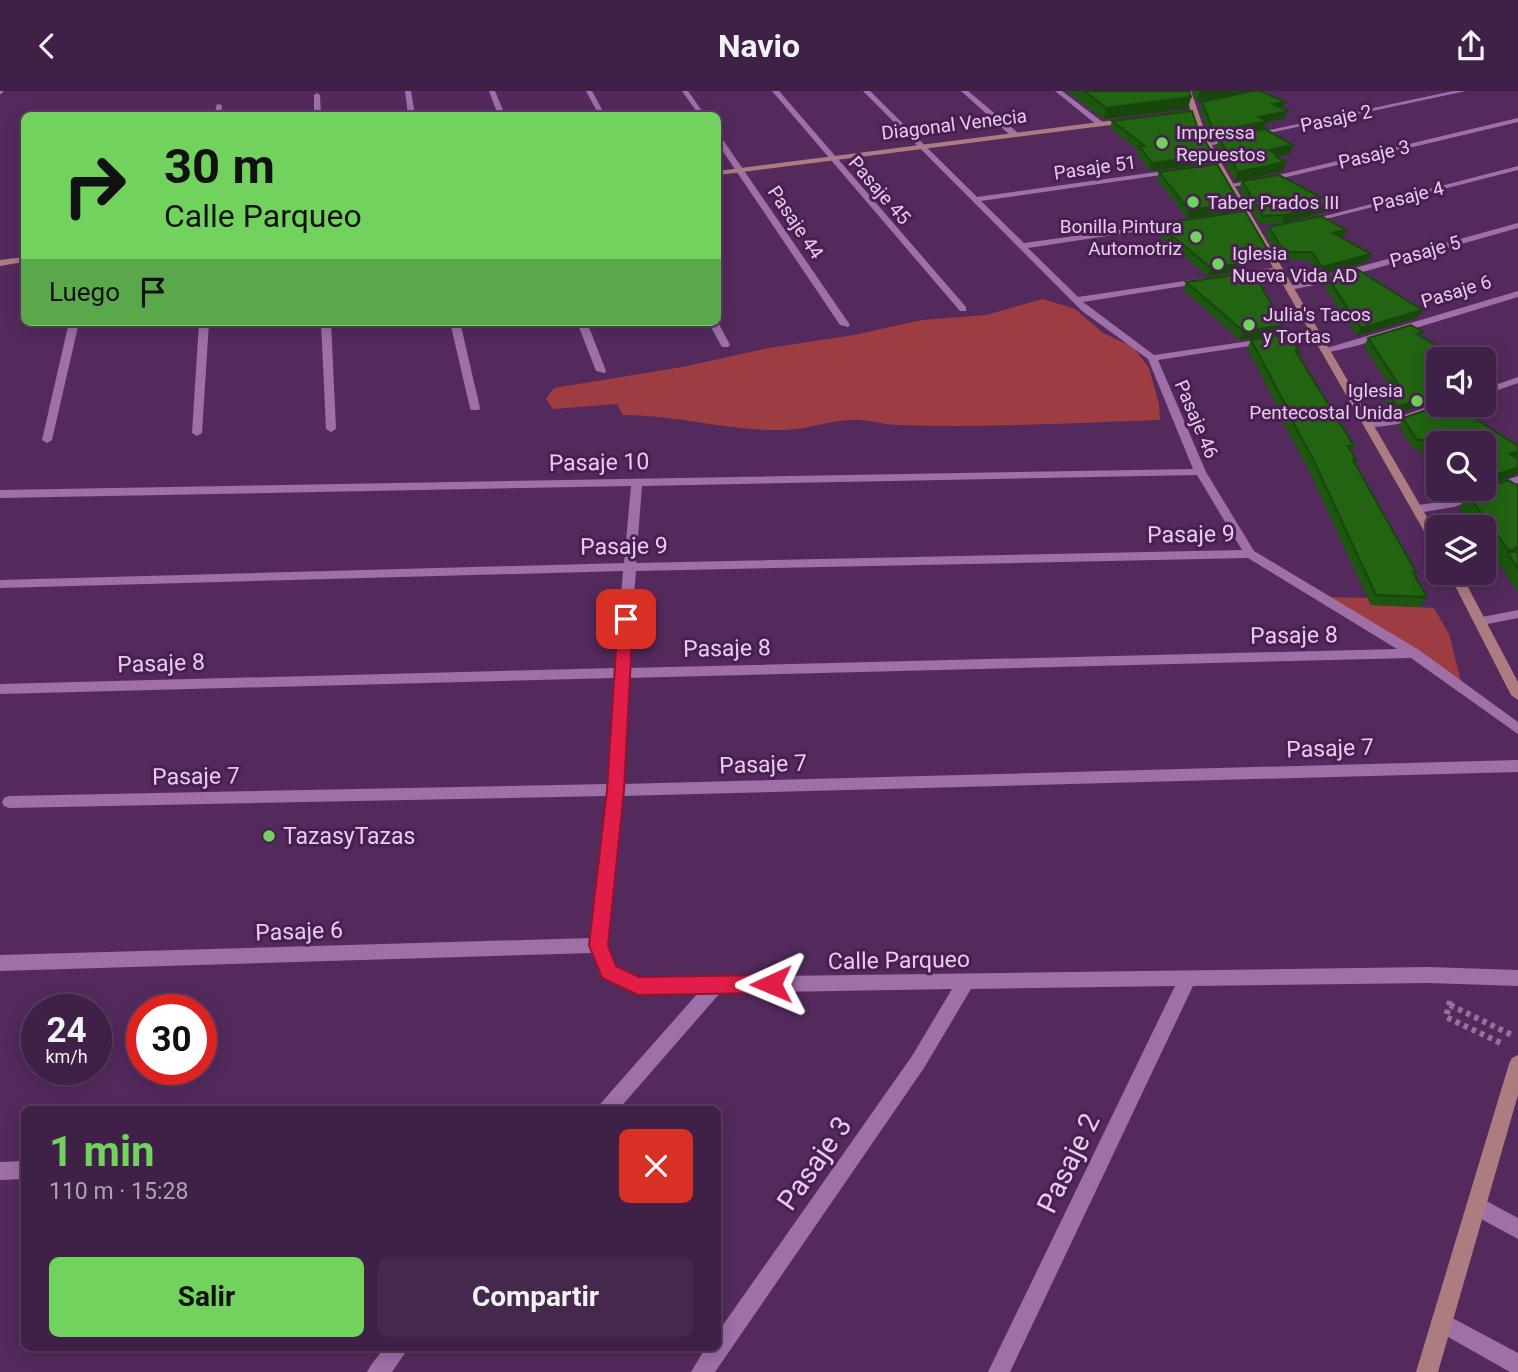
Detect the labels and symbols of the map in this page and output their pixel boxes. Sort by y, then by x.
street label: Pasaje 2 [1298,100,1374,137]
street label: Diagonal Venecia [880,104,1028,145]
place label: Impressa Repuestos [1176,121,1265,166]
marker: Impressa Repuestos [1154,135,1170,151]
street label: Pasaje 3 [1336,135,1412,174]
street label: Pasaje 51 [1052,150,1138,185]
street label: Pasaje 45 [844,151,916,229]
street label: Pasaje 4 [1370,176,1446,216]
street label: Pasaje 44 [763,181,829,263]
place label: Taber Prados III [1207,191,1339,214]
marker: Taber Prados III [1185,194,1201,210]
place label: Bonilla Pintura Automotriz [1060,215,1182,260]
marker: Bonilla Pintura Automotriz [1188,229,1204,245]
street label: Pasaje 5 [1387,230,1463,273]
place label: Iglesia Nueva Vida AD [1232,242,1357,287]
marker: Iglesia Nueva Vida AD [1210,256,1226,272]
street label: Pasaje 6 [1418,270,1494,313]
place label: Julia's Tacos y Tortas [1263,303,1371,348]
marker: Julia's Tacos y Tortas [1241,317,1257,333]
street label: Pasaje 46 [1170,376,1223,462]
place label: Iglesia Pentecostal Unida [1249,379,1403,424]
marker: Iglesia Pentecostal Unida [1409,393,1425,409]
street label: Pasaje 10 [549,448,650,477]
street label: Pasaje 9 [1147,520,1235,549]
street label: Pasaje 9 [580,532,668,561]
pin [596,589,656,649]
street label: Pasaje 8 [1250,621,1338,650]
street label: Pasaje 8 [683,634,771,663]
street label: Pasaje 8 [117,648,205,679]
street label: Pasaje 7 [1286,733,1374,764]
street label: Pasaje 7 [719,749,807,780]
street label: Pasaje 7 [152,762,240,791]
place label: TazasyTazas [283,823,415,850]
marker: TazasyTazas [261,828,277,844]
street label: Pasaje 6 [255,916,343,947]
street label: Calle Parqueo [828,946,970,975]
position arrow [734,947,808,1021]
speed limit sign: 30 [126,994,217,1085]
street label: Pasaje 2 [1030,1108,1107,1218]
street label: Pasaje 3 [770,1110,859,1216]

